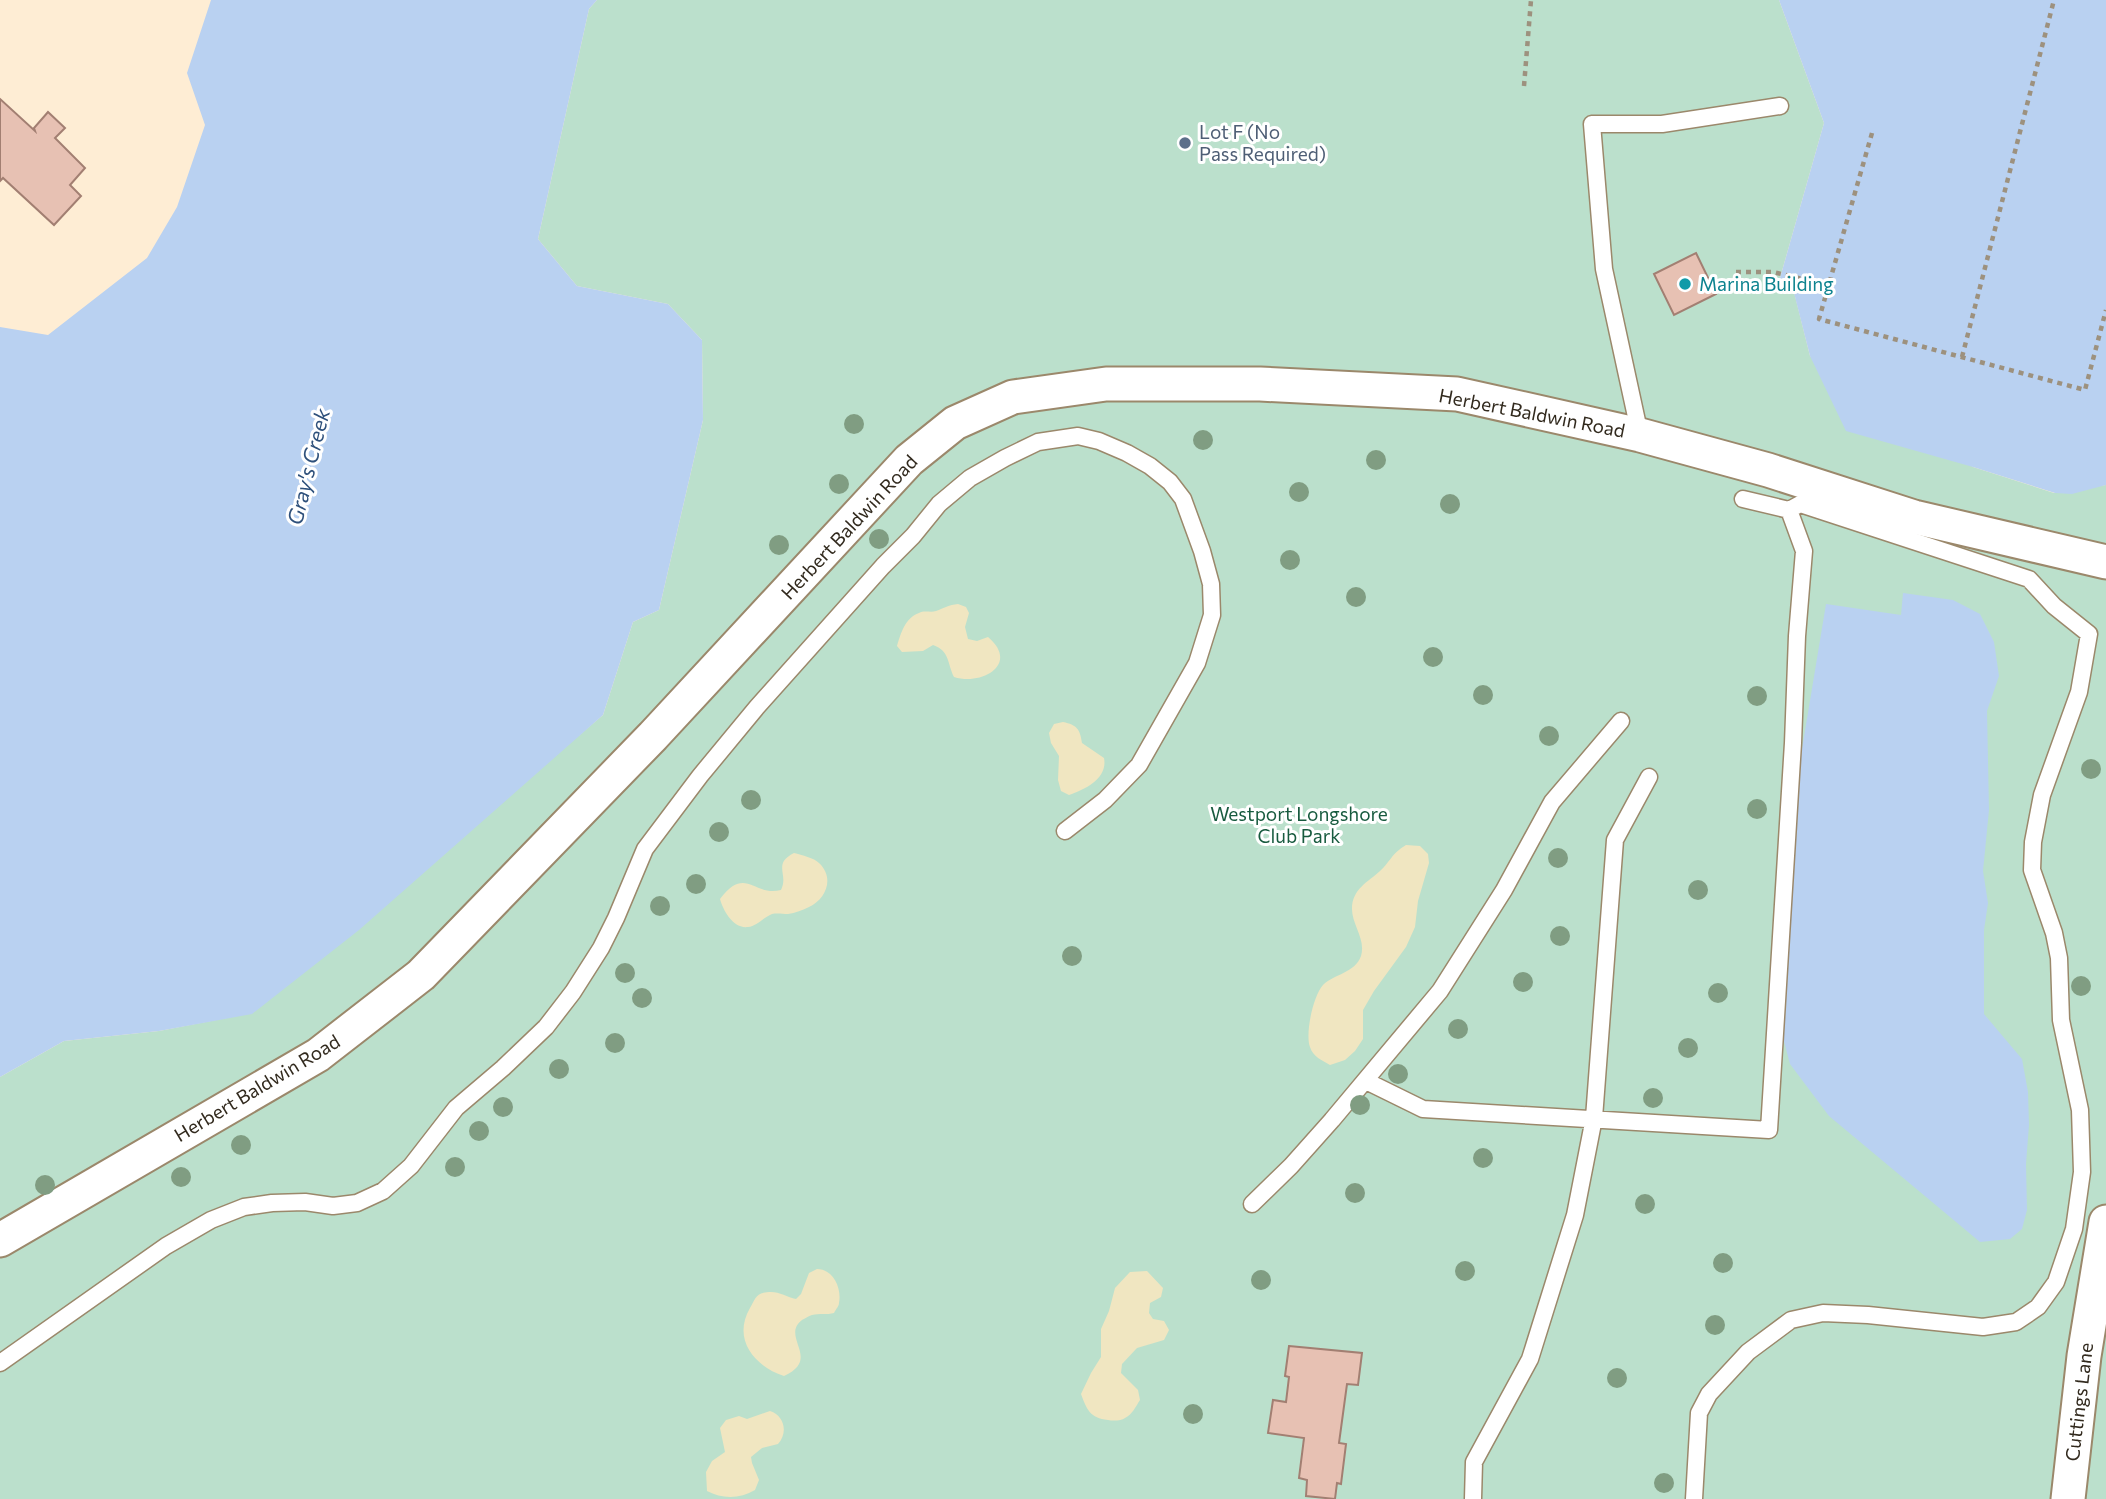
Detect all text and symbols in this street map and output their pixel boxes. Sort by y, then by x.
place label: Lot F (No Pass Required) [1199,120,1326,165]
marker: Lot F (No Pass Required) [1177,135,1193,151]
place label: Marina Building [1699,272,1834,295]
marker: Marina Building [1677,276,1693,292]
street label: Herbert Baldwin Road [1437,383,1627,442]
water label: Gray's Creek [281,405,334,527]
street label: Herbert Baldwin Road [776,450,922,604]
park label: Westport Longshore Club Park [1210,802,1388,847]
street label: Herbert Baldwin Road [170,1029,344,1146]
street label: Cuttings Lane [2060,1341,2097,1463]

